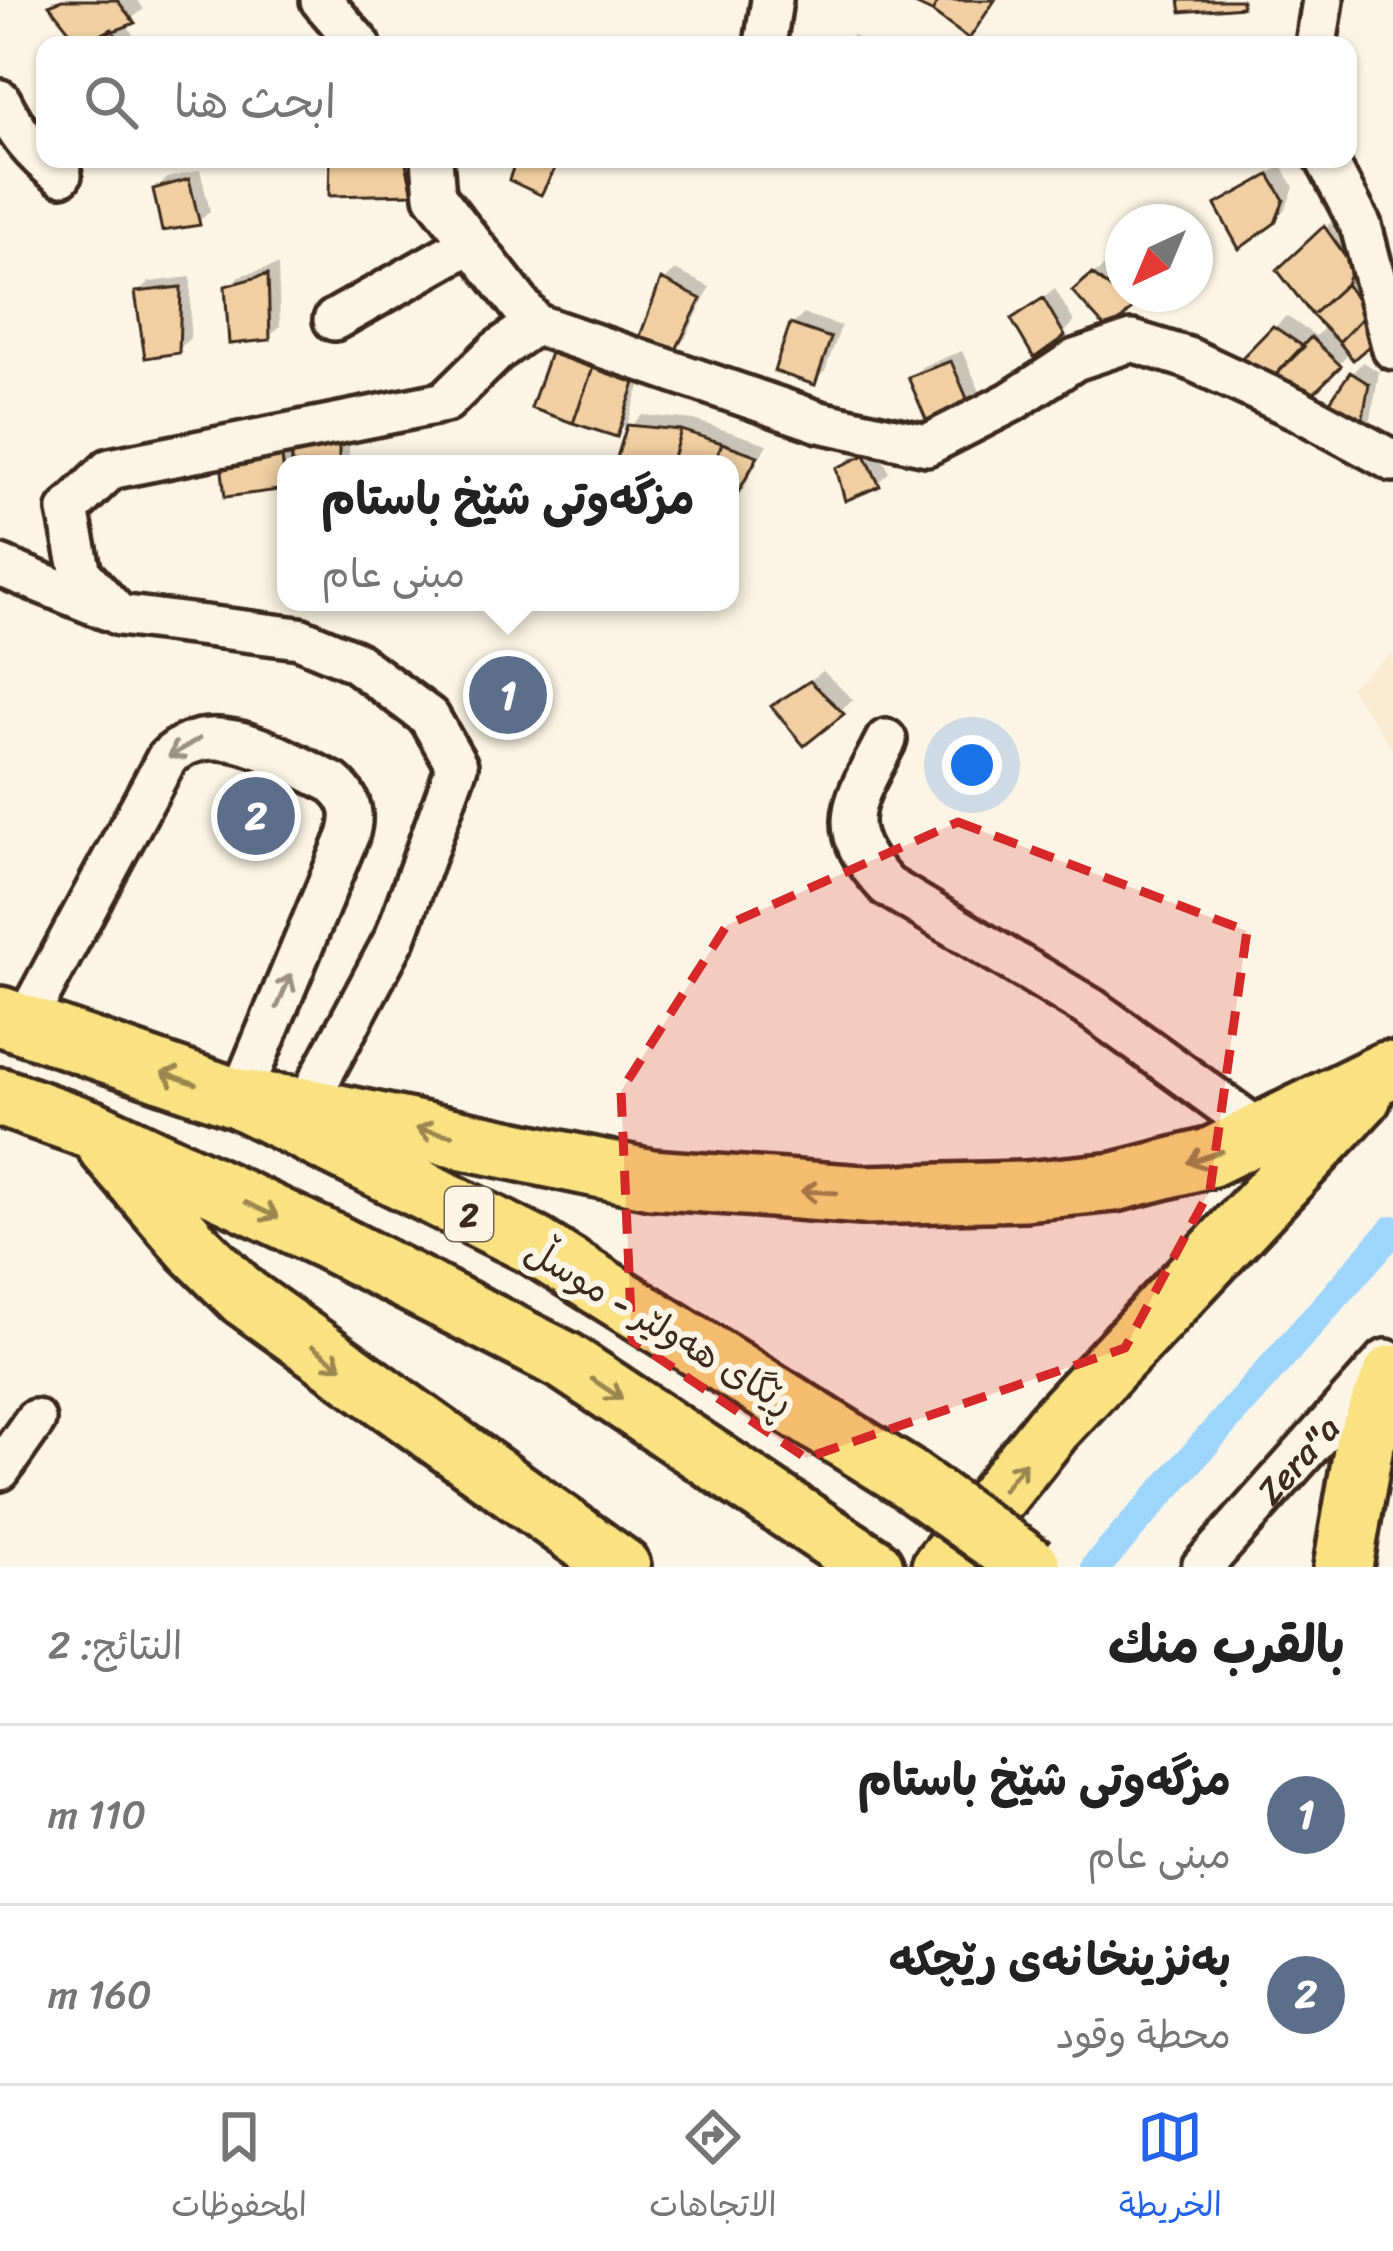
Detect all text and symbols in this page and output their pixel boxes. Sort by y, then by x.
search box [36,36,1357,168]
text: ابحث هنا [174,62,336,142]
icon: search [78,69,144,135]
north arrow [1105,204,1213,312]
popup [277,455,739,611]
text: مزگەوتی شێخ باستام [321,459,695,539]
text: مبنى عام [321,539,465,608]
pin: 1 [469,650,547,740]
your location [942,735,1002,795]
one-way arrow [168,736,202,760]
pin: 2 [217,771,295,861]
one-way arrow [275,974,296,1011]
one-way arrow [161,1066,198,1087]
one-way arrow [416,1120,455,1142]
one-way arrow [1186,1148,1224,1170]
one-way arrow [800,1181,839,1204]
road number: 2 [445,1187,493,1241]
one-way arrow [243,1200,279,1222]
street label: ڕێگای هەولێر - موسڵ [512,1220,807,1432]
one-way arrow [310,1343,343,1369]
one-way arrow [590,1376,624,1401]
street label: Zera"a [1240,1400,1357,1520]
one-way arrow [1000,1461,1027,1493]
text: بالقرب منك [1108,1600,1345,1690]
text: النتائج: 2 [48,1611,182,1680]
text: مزگەوتی شێخ باستام [858,1740,1231,1820]
text: 110 m [48,1780,146,1849]
text: 1 [1298,1780,1314,1849]
text: مبنى عام [1087,1820,1231,1889]
text: بەنزینخانەی رێچکە [889,1920,1231,2000]
text: 160 m [48,1960,152,2029]
text: 2 [1295,1960,1317,2029]
text: محطة وقود [1056,2000,1231,2069]
tab: المحفوظات [171,2104,307,2234]
tab: الاتجاهات [649,2104,777,2234]
tab: الخريطة [1119,2104,1222,2234]

